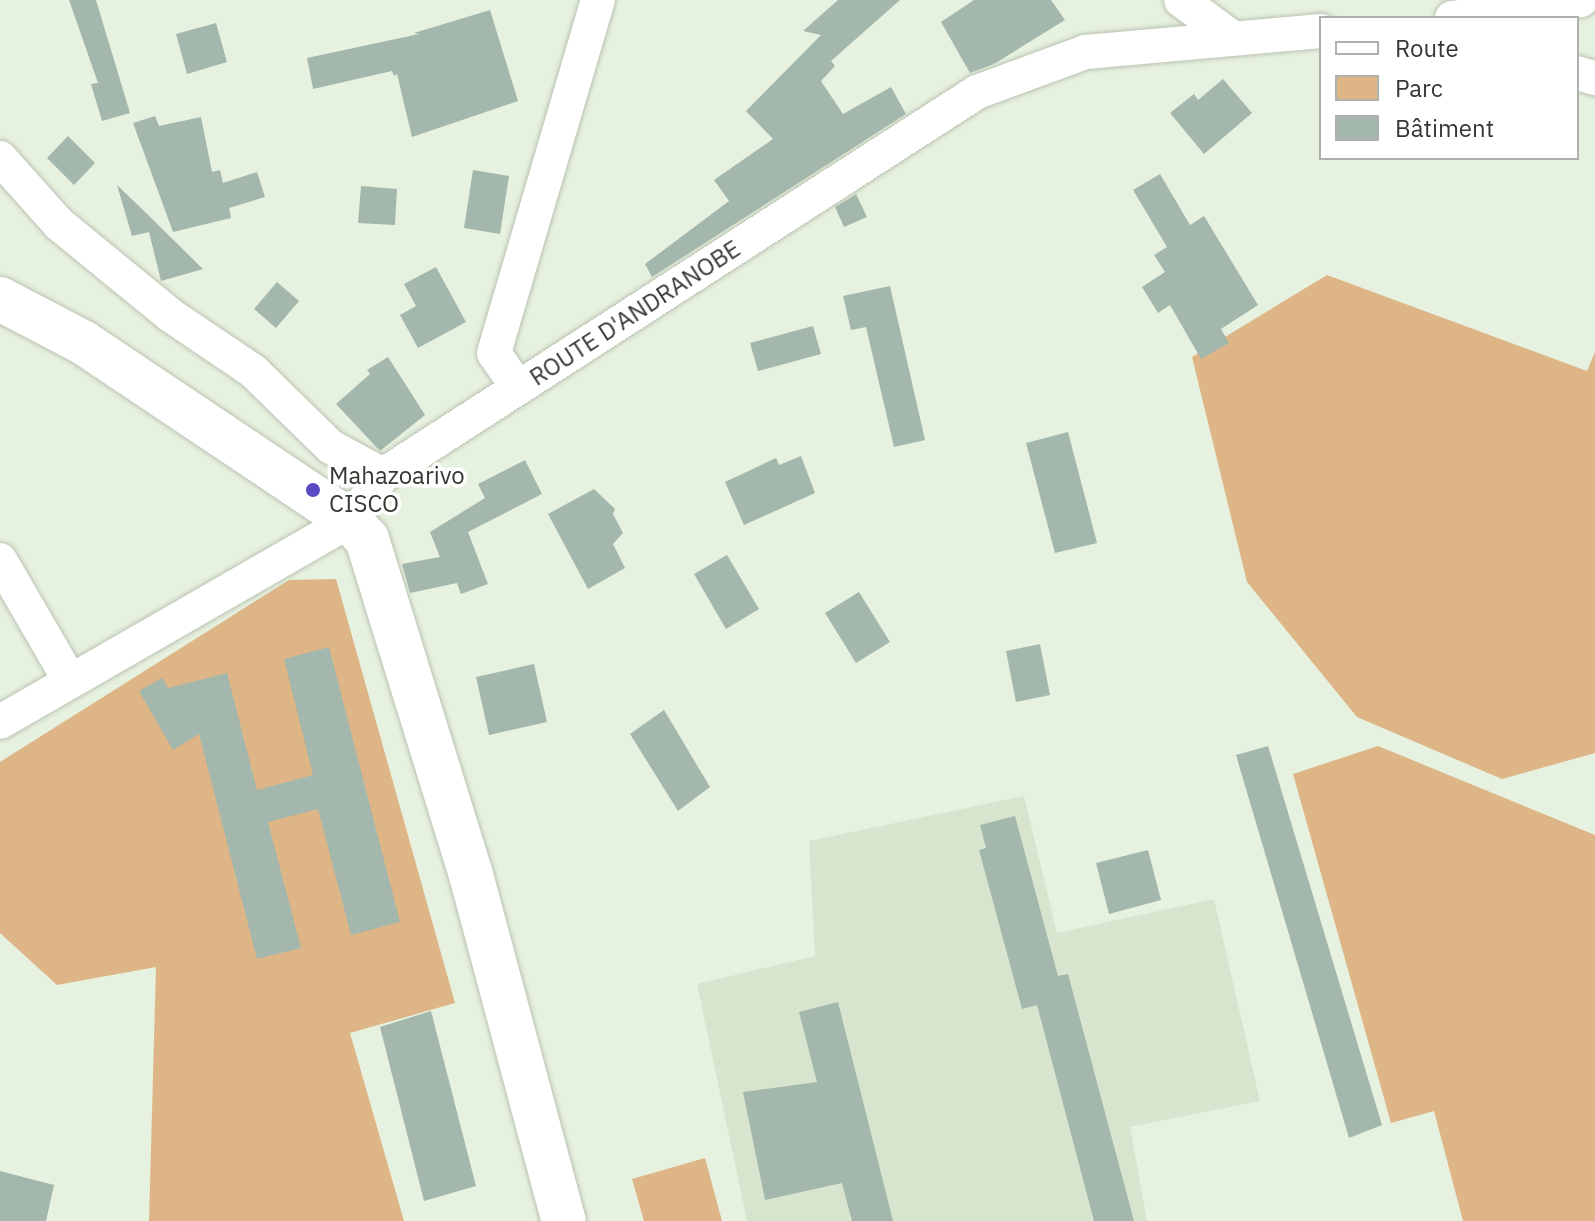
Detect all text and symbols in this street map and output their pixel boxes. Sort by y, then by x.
legend [1319,16,1579,160]
text: Route [1395,32,1459,64]
text: Parc [1395,72,1443,104]
text: Bâtiment [1395,112,1494,144]
street label: ROUTE D'ANDRANOBE [524,234,746,392]
place label: Mahazoarivo CISCO [329,462,465,518]
marker: Mahazoarivo CISCO [304,481,322,499]

